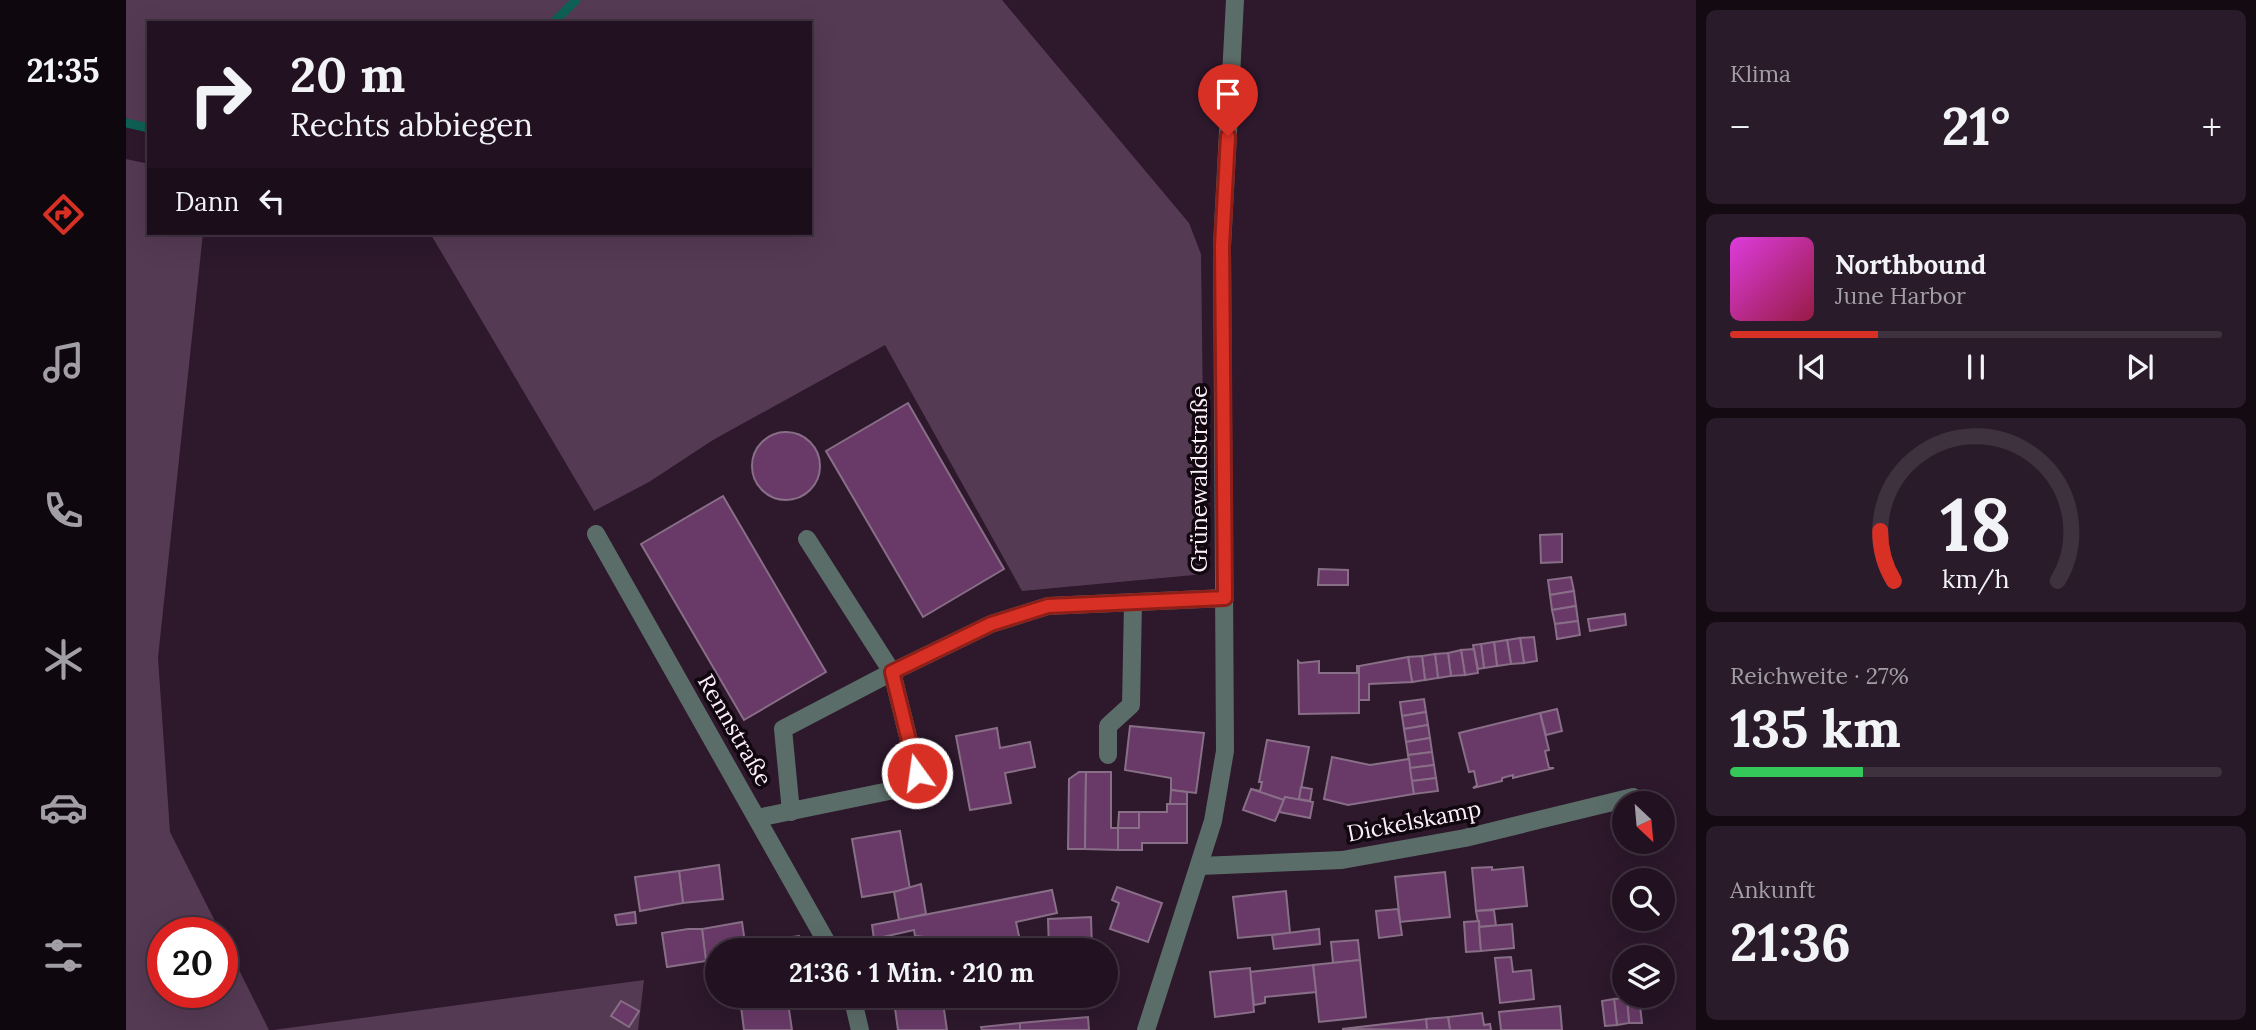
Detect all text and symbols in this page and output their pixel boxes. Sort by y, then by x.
text: 20 m [290,43,405,105]
icon: right [175,49,266,140]
text: 21:35 [26,50,100,91]
text: Klima [1730,59,1791,88]
pin [1198,64,1258,136]
icon: arrive [1209,75,1247,113]
text: 21° [1942,93,2010,159]
text: − [1730,103,1750,151]
text: + [2202,103,2222,151]
text: Rechts abbiegen [290,104,533,145]
icon: left [253,182,291,220]
text: Dann [175,185,239,218]
icon: directions [39,190,88,239]
text: Northbound [1835,248,1986,281]
text: June Harbor [1835,281,1966,310]
icon: music [39,338,88,387]
icon: previous [1793,348,1831,386]
icon: pause [1957,348,1995,386]
icon: next [2121,348,2159,386]
street label: Grünewaldstraße [1184,386,1213,572]
text: 18 [1940,478,2012,571]
icon: phone [39,486,88,535]
text: km/h [1942,563,2010,595]
icon: climate [39,635,88,684]
text: Reichweite · 27% [1730,661,1909,690]
street label: Rennstraße [692,669,779,791]
text: 135 km [1730,695,1901,761]
position arrow [880,736,954,810]
icon: car [39,783,88,832]
north arrow [1612,791,1675,854]
map controls [1612,791,1675,1008]
street label: Dickelskamp [1344,793,1483,848]
button: search [1612,868,1675,931]
text: Ankunft [1730,875,1815,904]
text: 21:36 [1730,909,1851,975]
speed limit sign: 20 [147,917,238,1008]
icon: filters [39,931,88,980]
button: layers [1612,945,1675,1008]
text: 21:36 · 1 Min. · 210 m [789,956,1034,989]

